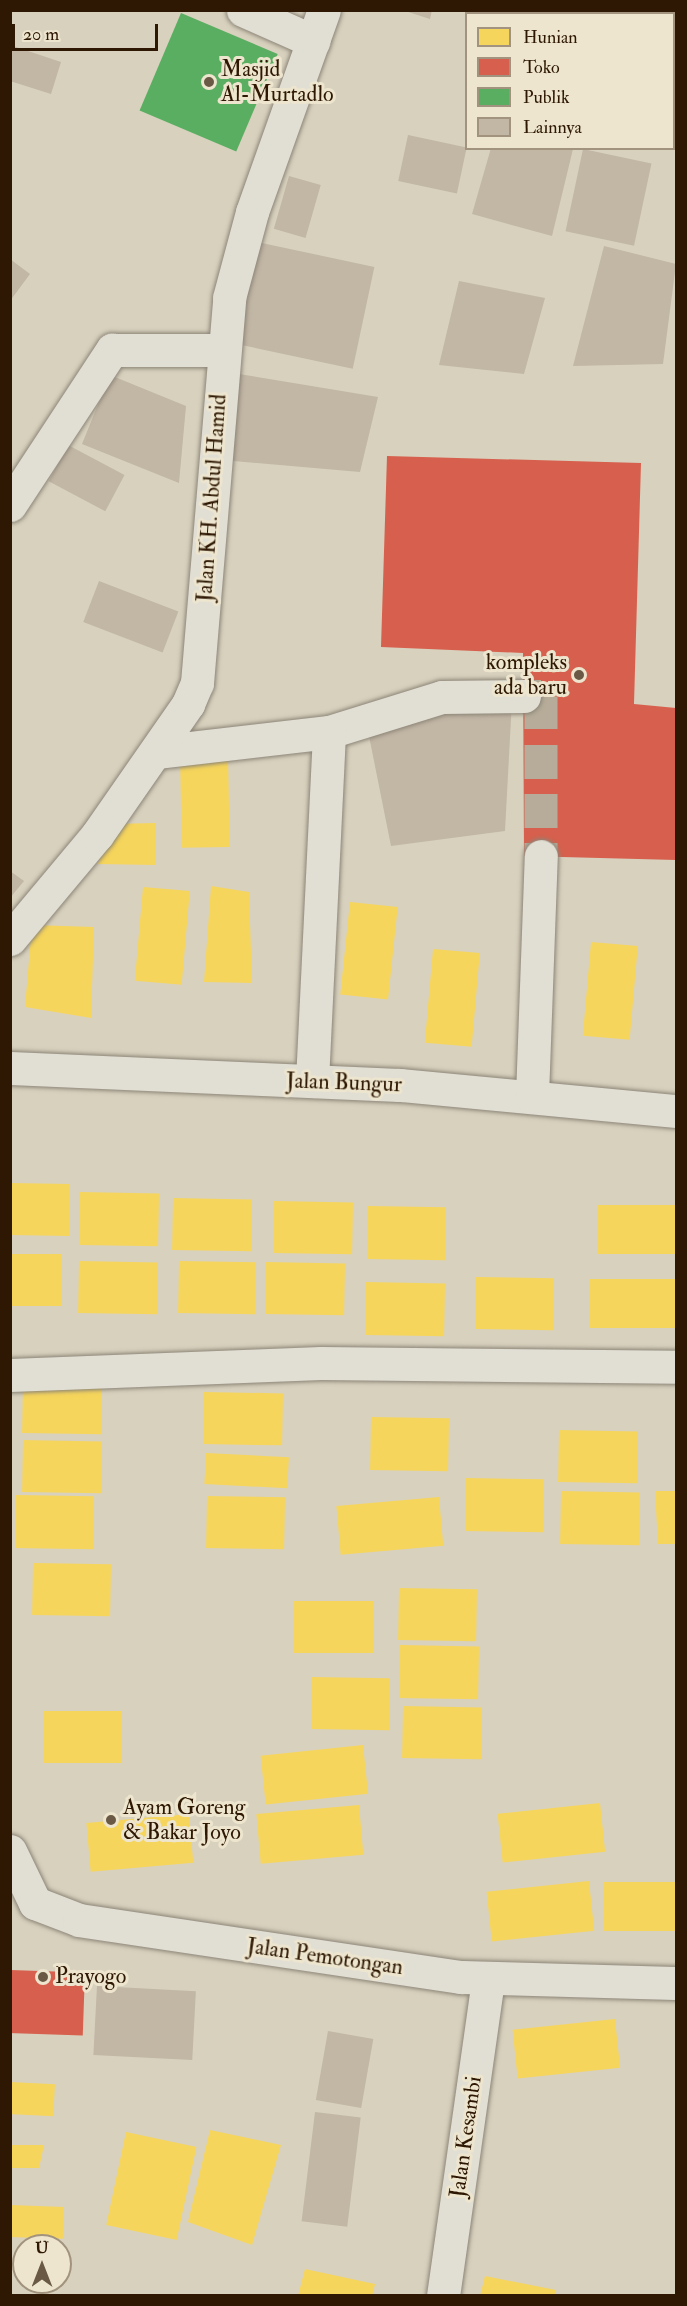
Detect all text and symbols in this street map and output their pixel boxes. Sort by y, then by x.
scale bar [15,12,160,50]
legend [465,12,675,150]
text: 20 m [23,23,59,46]
text: Hunian [523,26,578,49]
place label: Masjid Al-Murtadlo [221,56,334,107]
text: Toko [523,56,560,79]
marker: Masjid Al-Murtadlo [202,75,216,89]
text: Publik [523,86,570,109]
text: Lainnya [523,116,582,139]
street label: Jalan KH. Abdul Hamid [192,393,232,603]
place label: kompleks ada baru [486,649,567,700]
marker: kompleks ada baru [572,668,586,682]
street label: Jalan Bungur [286,1068,402,1098]
place label: Ayam Goreng & Bakar Joyo [123,1794,245,1846]
marker: Ayam Goreng & Bakar Joyo [104,1813,118,1827]
street label: Jalan Pemotongan [245,1933,405,1981]
place label: Prayogo [55,1964,126,1990]
marker: Prayogo [36,1970,50,1984]
street label: Jalan Kesambi [444,2074,488,2200]
north arrow [12,2234,72,2294]
text: U [35,2238,49,2258]

